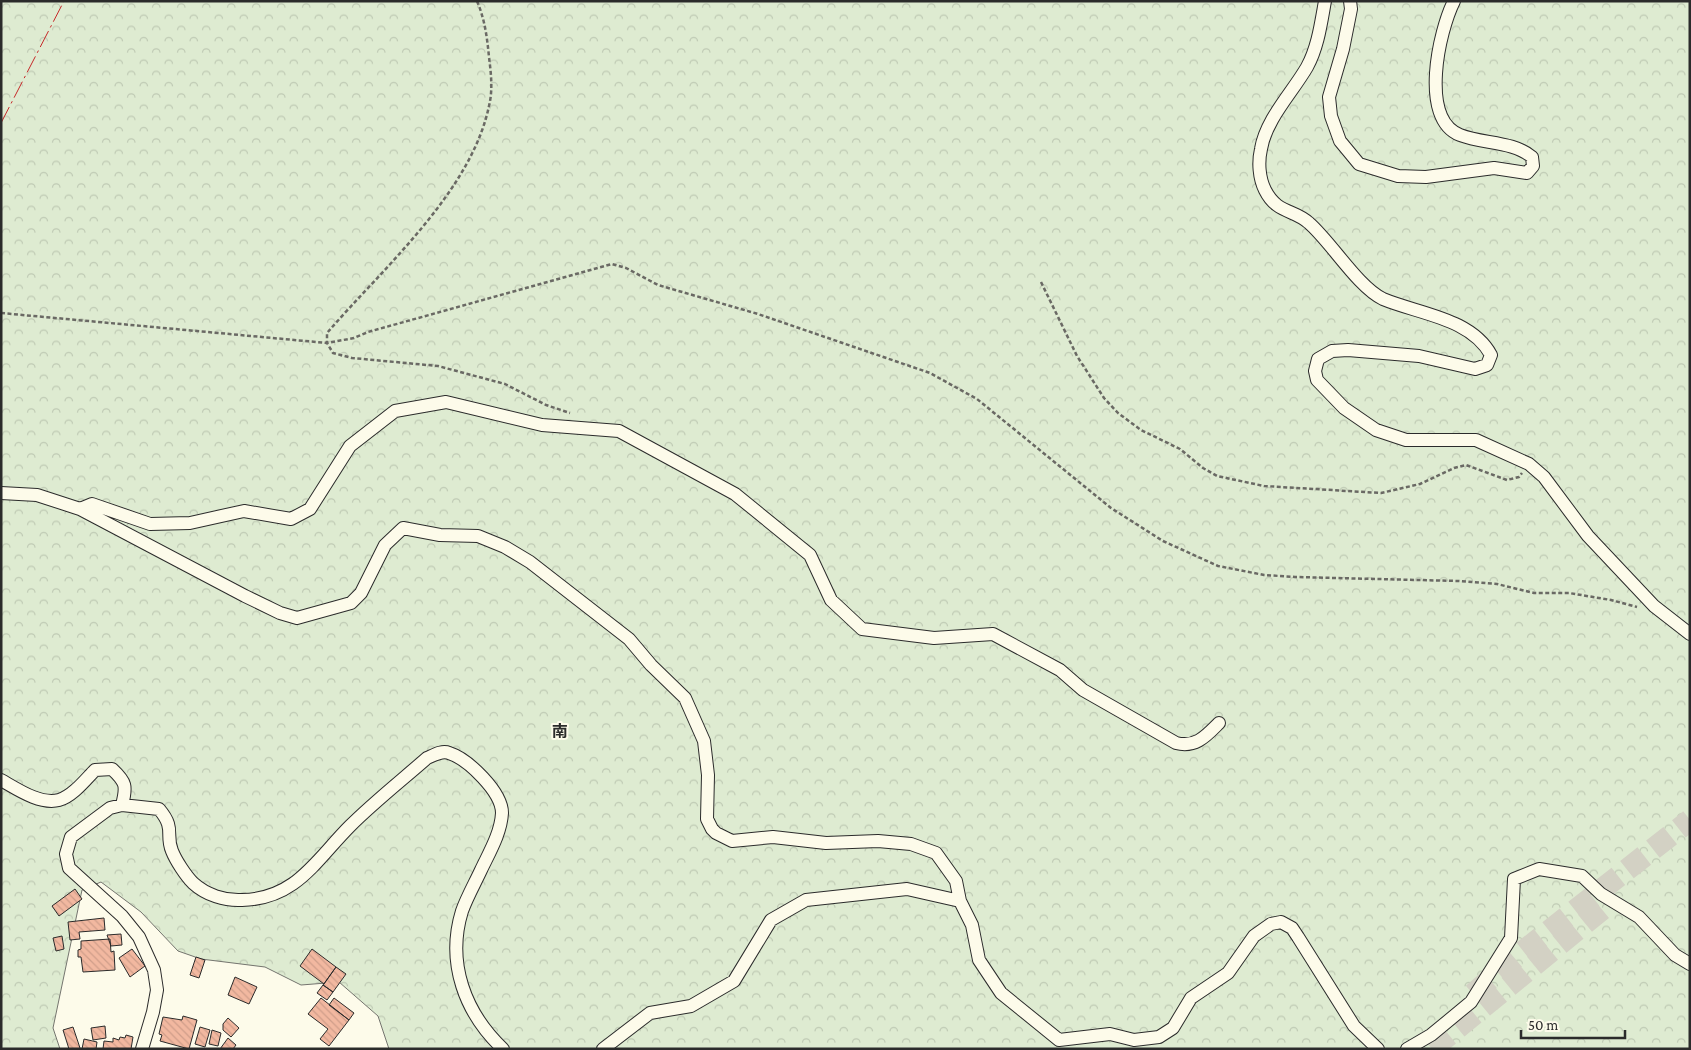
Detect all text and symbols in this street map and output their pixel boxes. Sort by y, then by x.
district label: 南 [552,723,568,740]
scale bar [1521,1008,1625,1040]
text: 50 m [1528,1017,1558,1033]

